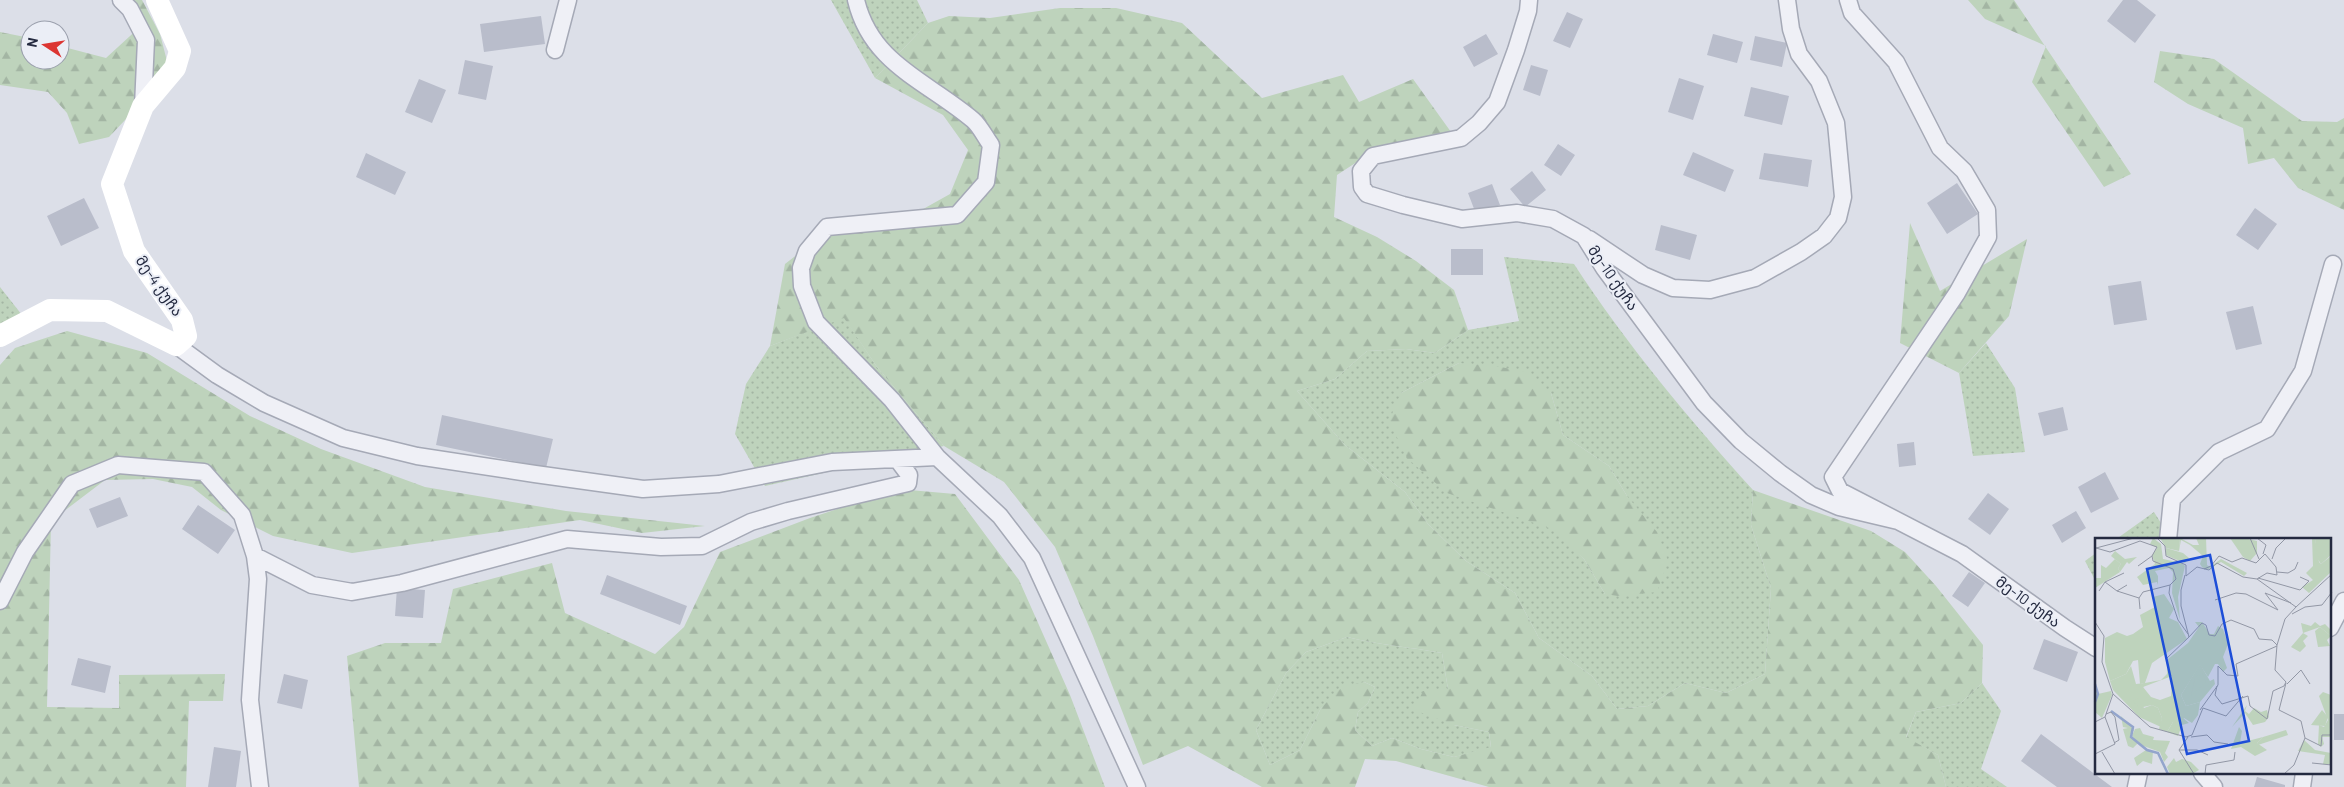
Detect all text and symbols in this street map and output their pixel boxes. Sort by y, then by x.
north arrow [20,20,70,70]
text: N [23,36,41,49]
street label: მე-10 ქუჩა [1584,241,1643,314]
street label: მე-4 ქუჩა [132,252,187,320]
inset map [2095,538,2332,774]
street label: მე-10 ქუჩა [1992,572,2064,631]

